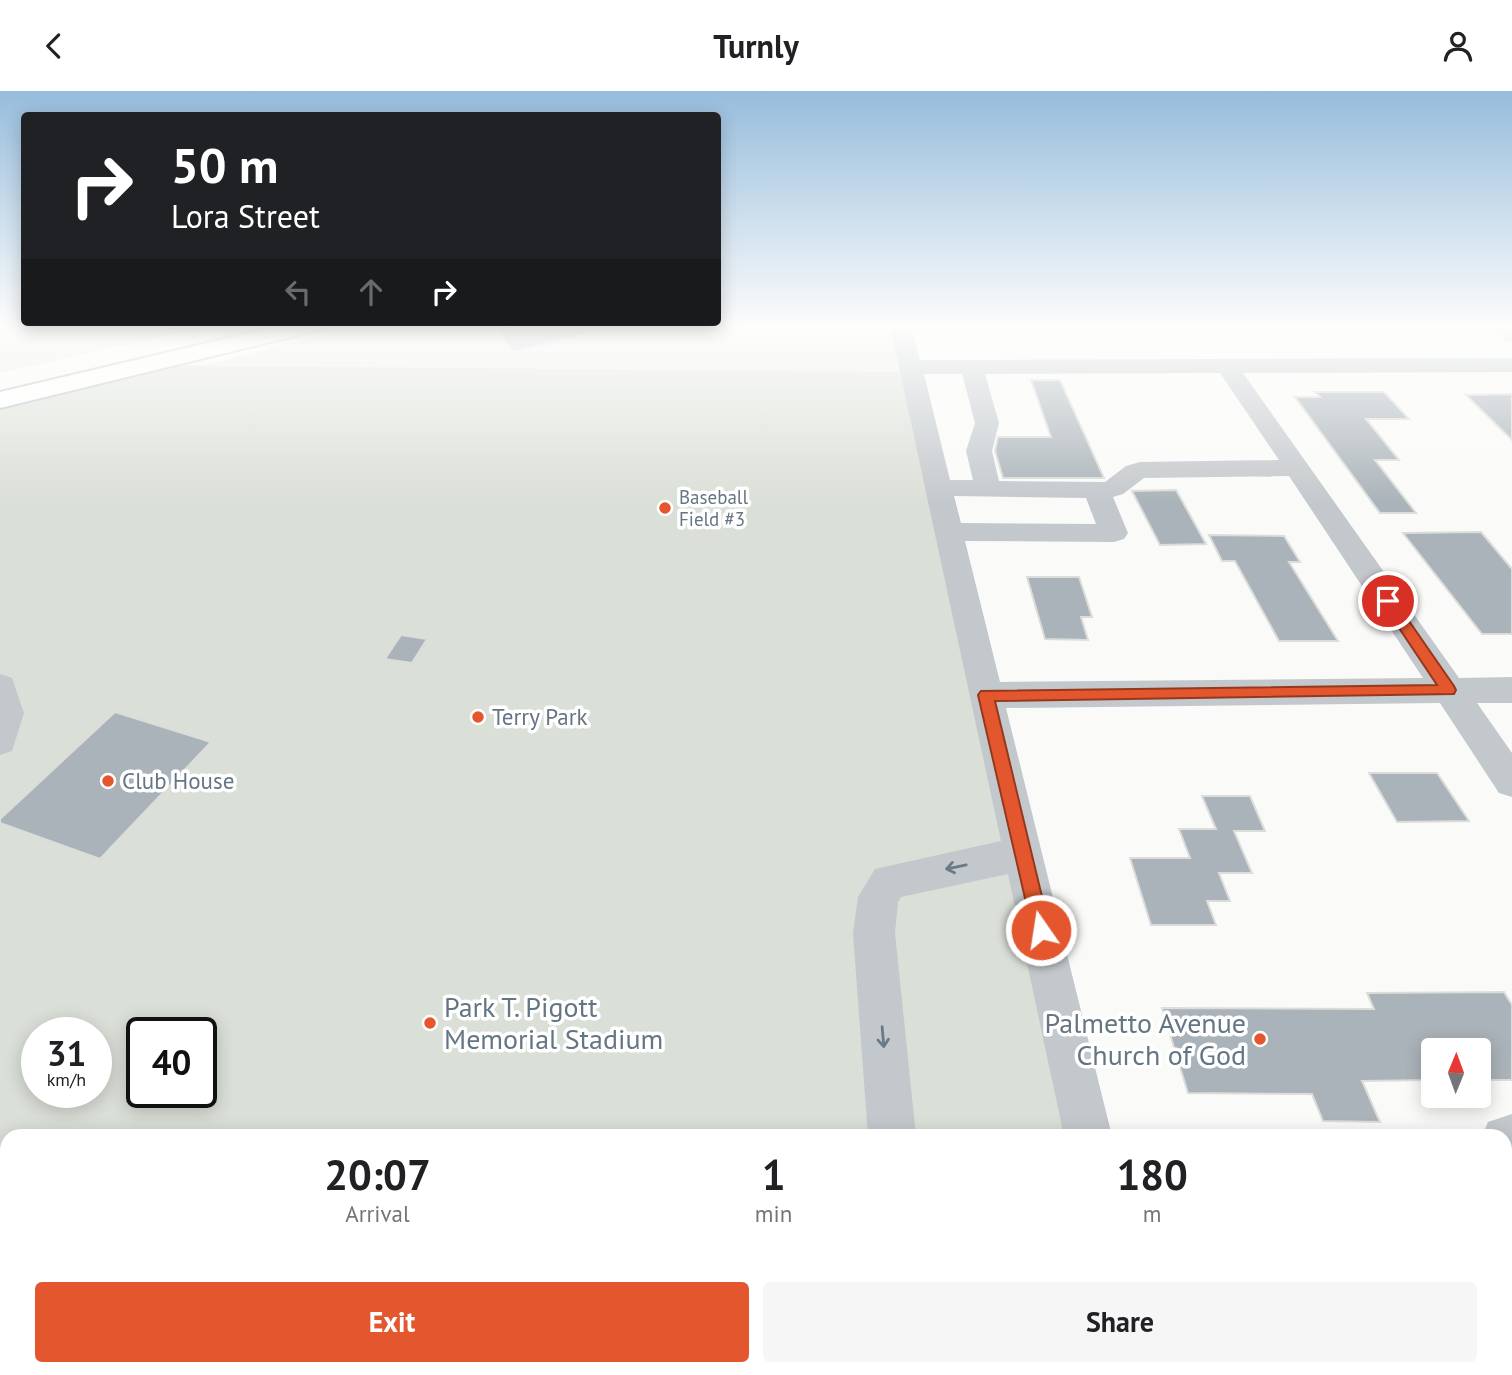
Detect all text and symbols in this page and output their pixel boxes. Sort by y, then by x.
text: Turnly [713,25,799,67]
icon: back [35,27,73,65]
icon: person [1439,27,1477,65]
text: 50 m [171,133,278,197]
icon: right [56,140,147,231]
text: Lora Street [171,195,320,237]
icon: left [279,273,317,311]
icon: ahead [352,273,390,311]
icon: right [425,273,463,311]
place label: Baseball Field #3 [679,485,748,531]
marker: Baseball Field #3 [657,500,673,516]
pin [1358,571,1418,631]
icon: arrive [1369,582,1407,620]
place label: Terry Park [492,702,587,731]
marker: Terry Park [470,709,486,725]
place label: Club House [122,766,234,795]
marker: Club House [100,773,116,789]
one-way arrow [945,860,968,874]
position arrow [1004,893,1078,967]
place label: Park T. Pigott Memorial Stadium [444,988,663,1057]
place label: Palmetto Avenue Church of God [1045,1004,1246,1073]
marker: Park T. Pigott Memorial Stadium [422,1015,438,1031]
speed limit sign: 40 [126,1017,217,1108]
one-way arrow [877,1025,890,1047]
text: 31 [47,1030,86,1076]
marker: Palmetto Avenue Church of God [1252,1031,1268,1047]
north arrow [1421,1038,1491,1108]
map controls [1421,1038,1491,1108]
text: km/h [47,1068,86,1091]
text: 20:07 [324,1147,431,1202]
text: 1 [762,1147,785,1202]
text: 180 [1116,1147,1188,1202]
text: Arrival [345,1199,410,1228]
text: min [755,1199,792,1228]
text: m [1143,1199,1161,1228]
button: Exit [35,1282,749,1362]
button: Share [763,1282,1477,1362]

